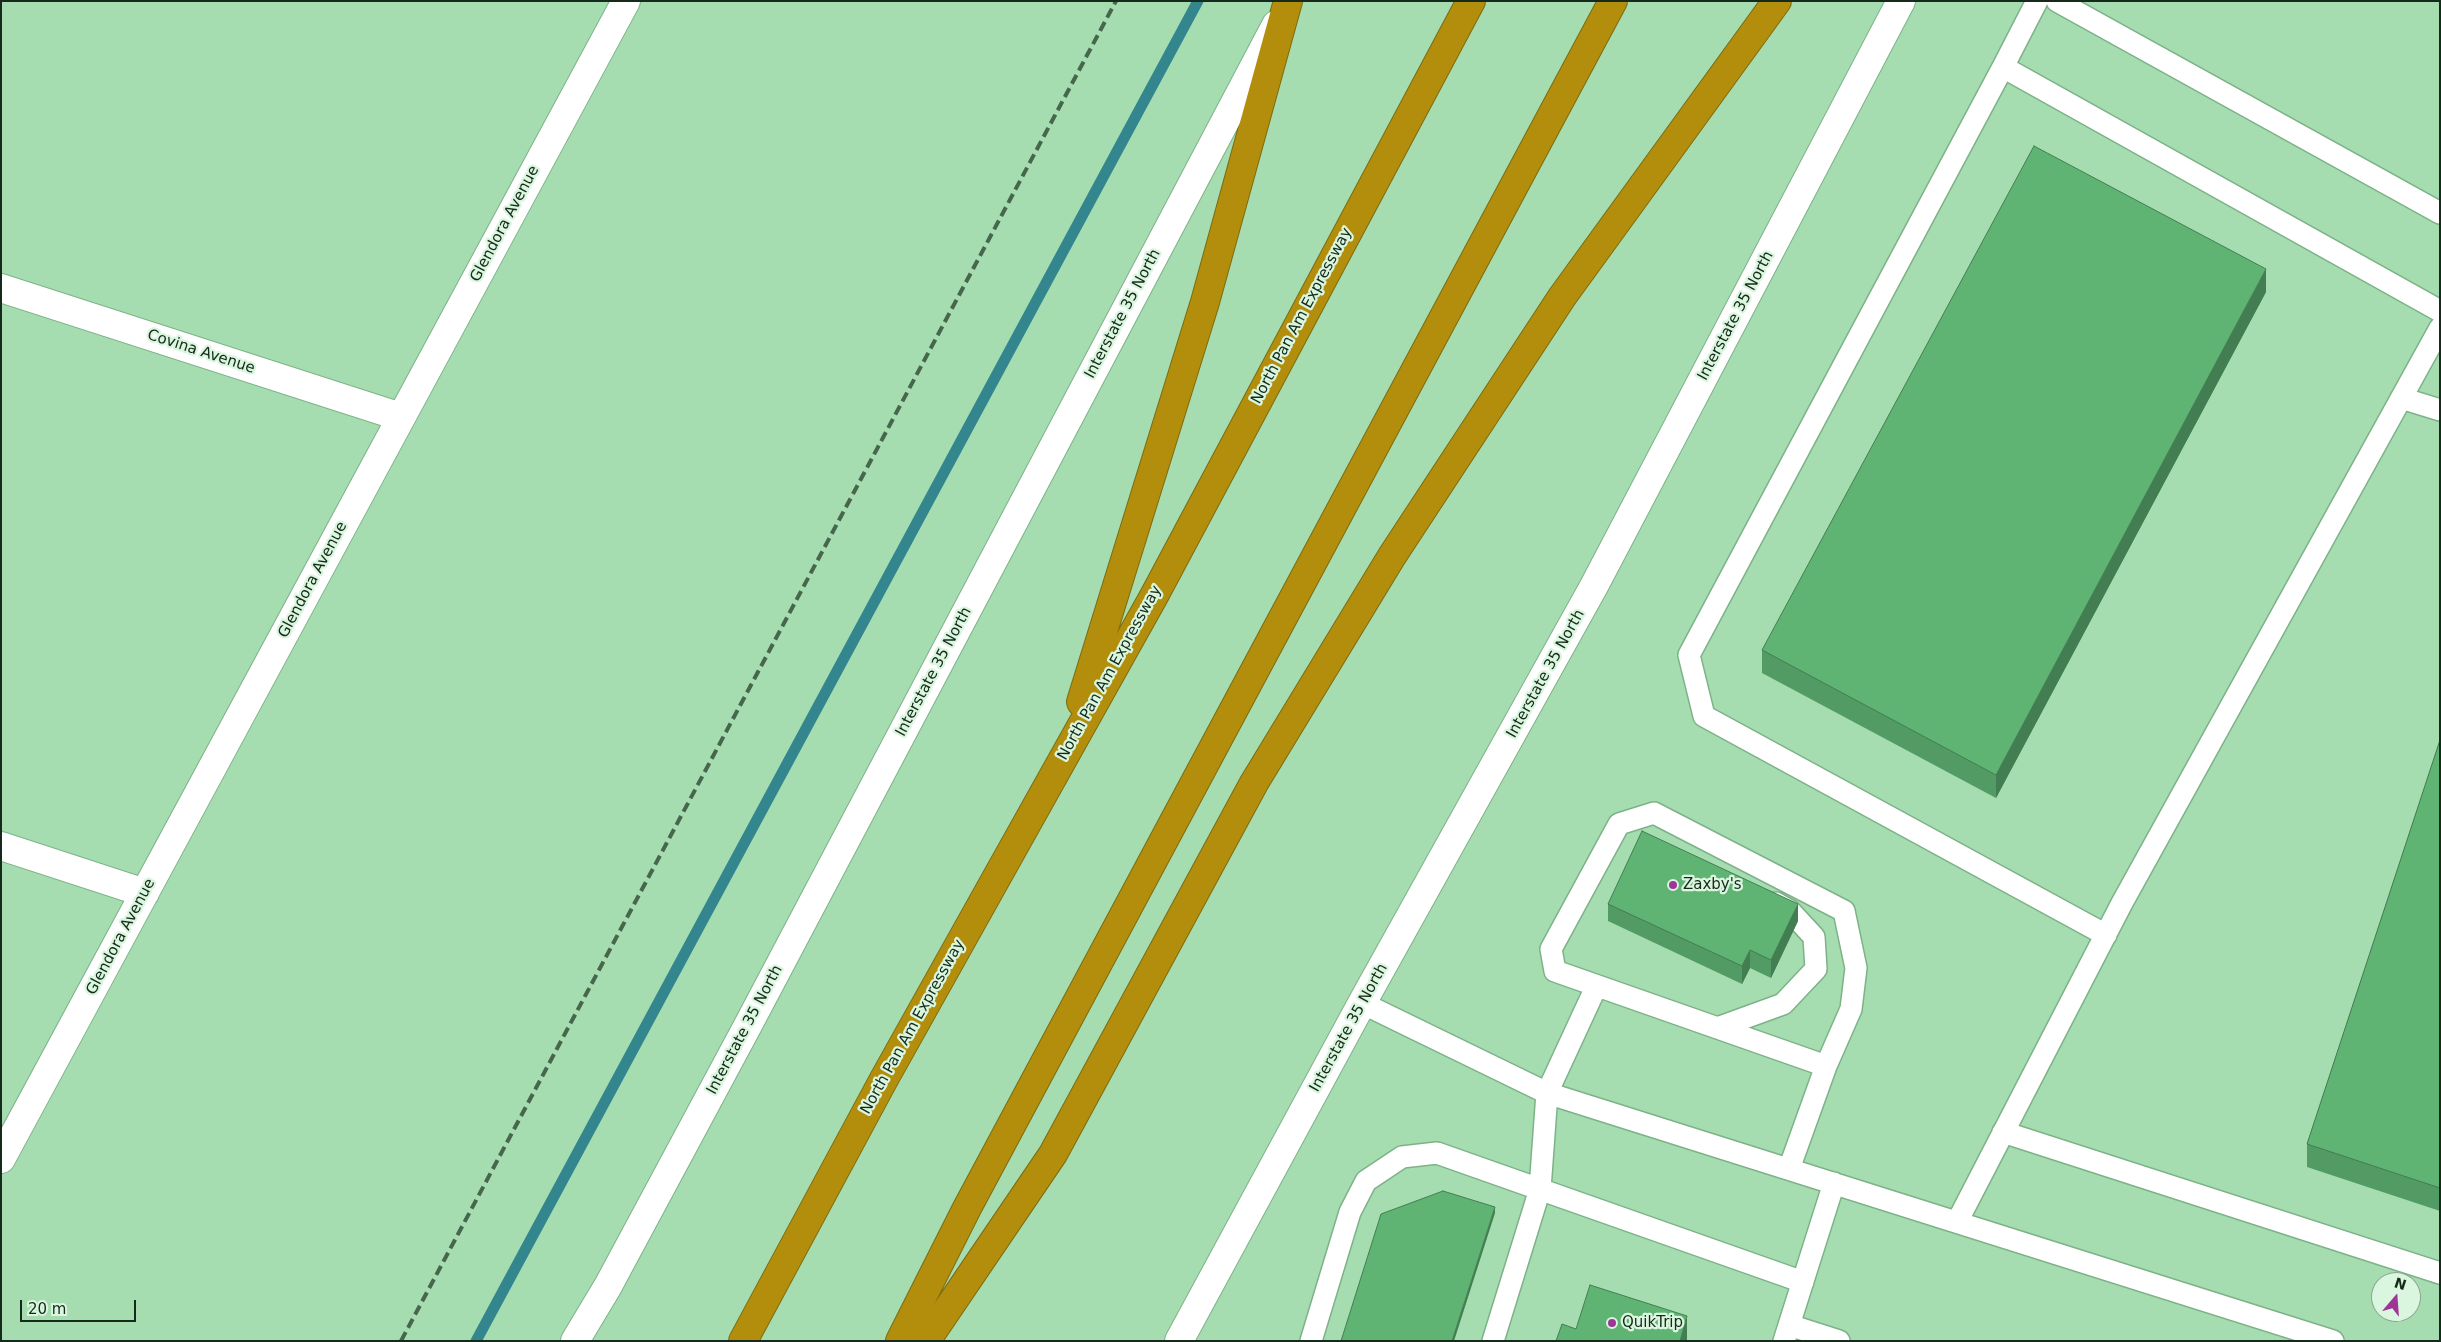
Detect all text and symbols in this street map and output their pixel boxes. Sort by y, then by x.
street label: Glendora Avenue [467,163,543,285]
street label: North Pan Am Expressway [1248,225,1356,407]
street label: Interstate 35 North [1081,246,1165,382]
street label: Interstate 35 North [1694,248,1778,384]
street label: Covina Avenue [145,326,257,378]
street label: Glendora Avenue [275,519,351,641]
street label: North Pan Am Expressway [1054,582,1166,764]
street label: Interstate 35 North [892,604,976,740]
street label: Interstate 35 North [1503,607,1589,741]
street label: Glendora Avenue [83,876,159,998]
place label: Zaxby's [1683,876,1742,894]
marker: Zaxby's [1667,879,1679,891]
street label: North Pan Am Expressway [857,936,969,1118]
street label: Interstate 35 North [1306,961,1392,1095]
street label: Interstate 35 North [703,962,787,1098]
north arrow [2371,1272,2421,1322]
text: N [2392,1274,2408,1293]
scale bar [22,1290,139,1322]
text: 20 m [28,1300,66,1318]
place label: QuikTrip [1622,1314,1683,1332]
marker: QuikTrip [1606,1317,1618,1329]

